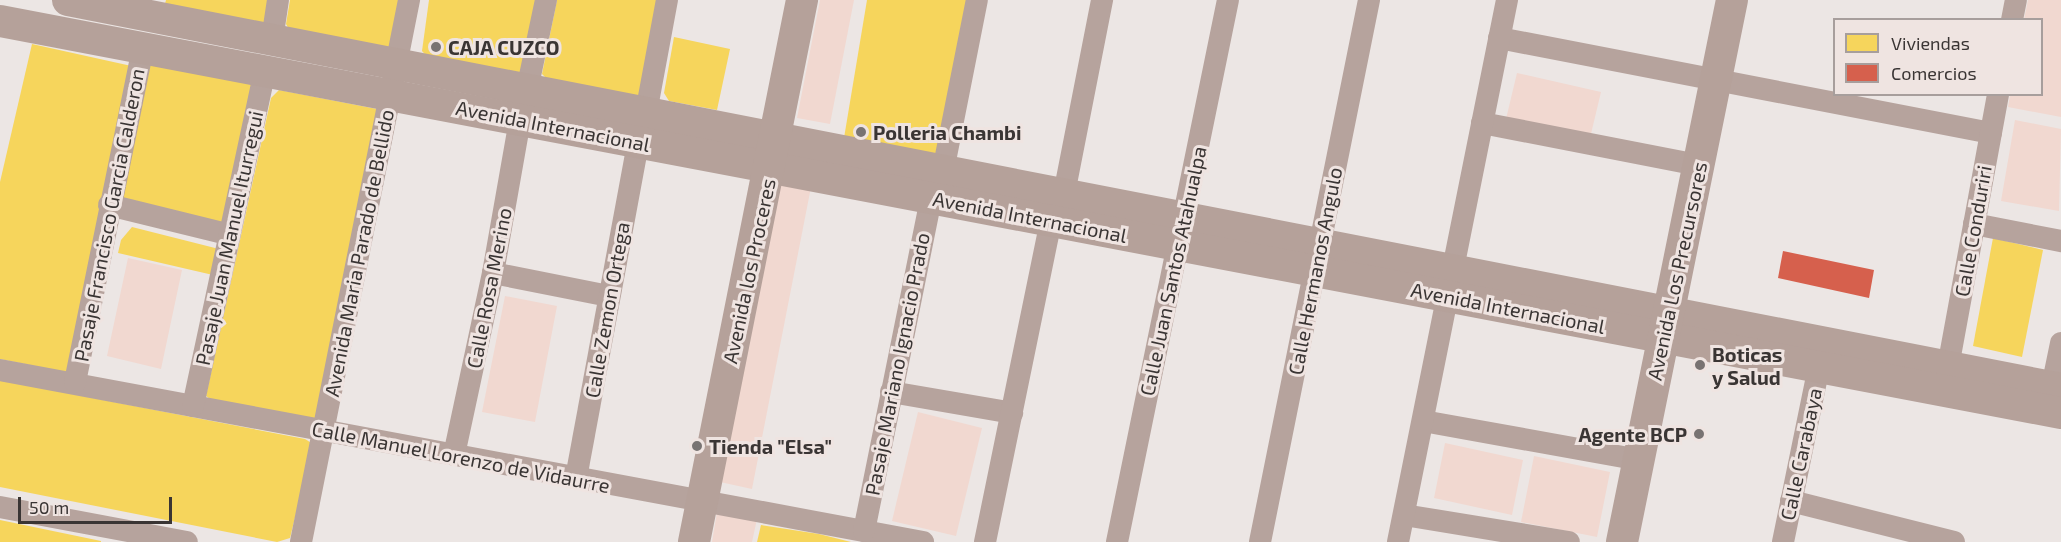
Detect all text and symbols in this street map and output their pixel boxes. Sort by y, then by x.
legend [1833,18,2043,96]
text: Viviendas [1891,32,1970,54]
place label: CAJA CUZCO [448,35,560,59]
marker: CAJA CUZCO [429,40,443,54]
text: Comercios [1891,62,1977,84]
street label: Pasaje Francisco Garcia Calderon [69,66,149,364]
street label: Avenida Internacional [454,95,652,157]
street label: Avenida Maria Parado de Bellido [319,107,399,399]
street label: Pasaje Juan Manuel Iturregui [190,108,268,368]
place label: Polleria Chambi [873,120,1021,144]
marker: Polleria Chambi [854,125,868,139]
street label: Calle Juan Santos Atahualpa [1135,144,1211,398]
street label: Avenida Los Precursores [1642,160,1712,382]
street label: Calle Conduriri [1950,164,1996,298]
street label: Calle Hermanos Angulo [1283,165,1347,377]
street label: Avenida los Proceres [718,176,780,366]
street label: Avenida Internacional [931,186,1129,248]
street label: Calle Rosa Merino [462,206,516,370]
street label: Calle Zemon Ortega [580,220,634,400]
street label: Pasaje Mariano Ignacio Prado [860,231,934,497]
street label: Avenida Internacional [1409,277,1607,339]
place label: Boticas y Salud [1712,342,1782,389]
marker: Boticas y Salud [1693,358,1707,372]
street label: Calle Carabaya [1775,386,1827,522]
street label: Calle Manuel Lorenzo de Vidaurre [309,416,613,498]
place label: Agente BCP [1578,422,1687,446]
marker: Agente BCP [1692,427,1706,441]
place label: Tienda "Elsa" [709,434,832,458]
marker: Tienda "Elsa" [690,439,704,453]
scale bar [21,485,176,523]
text: 50 m [29,496,69,518]

